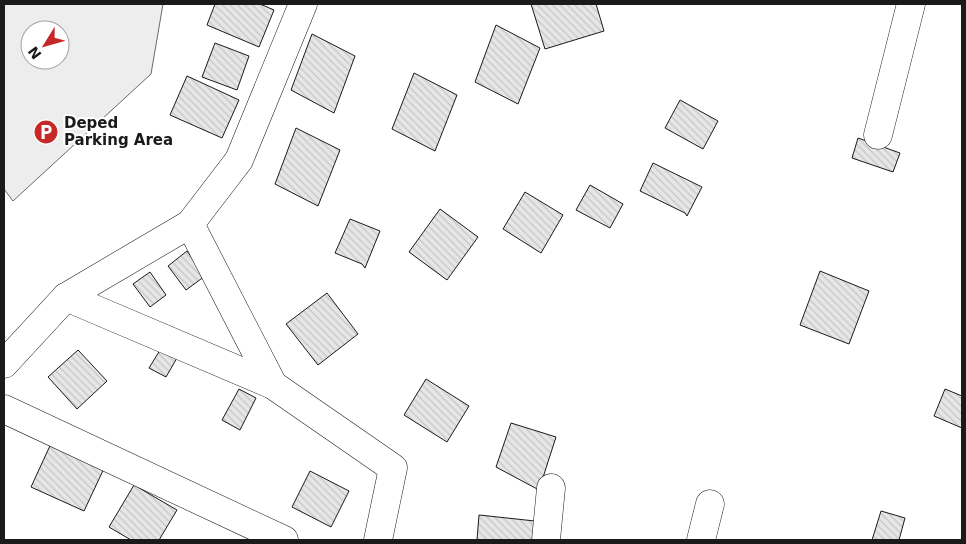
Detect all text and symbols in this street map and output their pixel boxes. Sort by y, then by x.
north arrow [20,20,70,70]
text: N [25,43,45,62]
place label: Deped Parking Area [64,114,173,149]
parking icon: Deped Parking Area [33,119,59,145]

